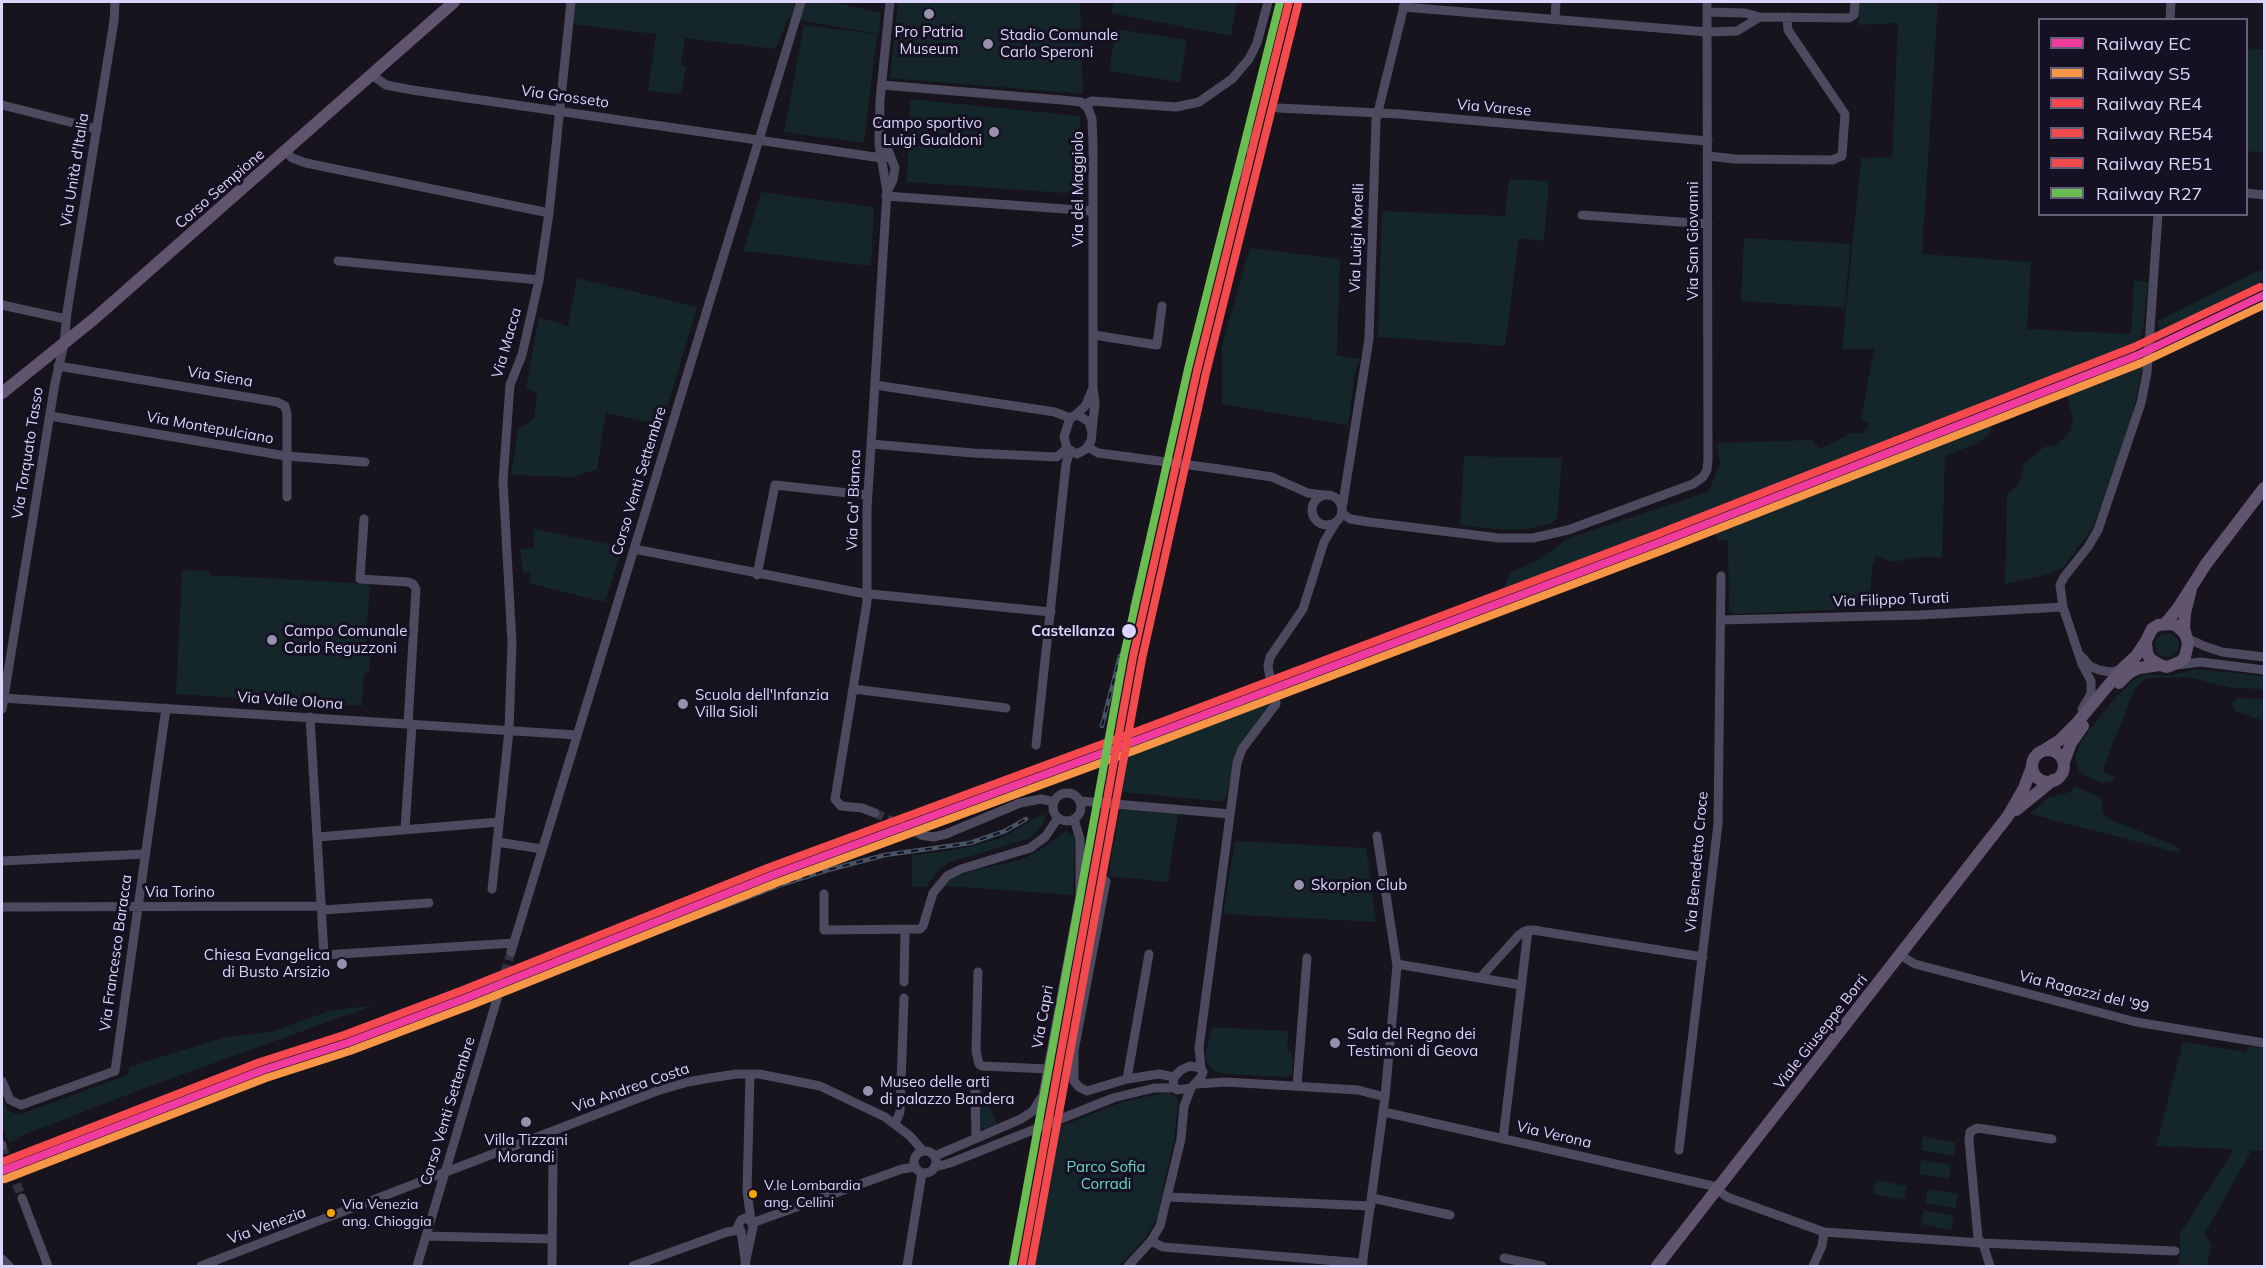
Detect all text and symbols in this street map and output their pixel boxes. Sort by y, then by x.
marker: Pro Patria Museum [922,7,936,21]
legend [2038,18,2248,216]
place label: Pro Patria Museum [894,23,964,58]
place label: Stadio Comunale Carlo Speroni [1000,26,1118,61]
text: Railway EC [2096,32,2191,55]
marker: Stadio Comunale Carlo Speroni [981,37,995,51]
text: Railway S5 [2096,62,2190,85]
street label: Via Grosseto [520,82,610,112]
text: Railway RE4 [2096,92,2202,115]
street label: Via Varese [1456,96,1532,120]
street label: Via Unità d'Italia [57,112,93,228]
place label: Campo sportivo Luigi Gualdoni [872,114,982,149]
text: Railway RE54 [2096,122,2213,145]
marker: Campo sportivo Luigi Gualdoni [987,125,1001,139]
street label: Via del Maggiolo [1069,131,1087,247]
street label: Corso Sempione [172,145,268,233]
text: Railway RE51 [2096,152,2213,175]
street label: Via San Giovanni [1684,182,1702,300]
text: Railway R27 [2096,182,2202,205]
street label: Via Luigi Morelli [1346,183,1368,293]
street label: Via Macca [488,306,526,380]
street label: Via Siena [186,363,254,391]
street label: Via Torquato Tasso [9,386,47,520]
street label: Corso Venti Settembre [608,405,670,557]
street label: Via Montepulciano [145,408,275,448]
street label: Via Ca' Bianca [843,449,865,551]
street label: Via Filippo Turati [1833,589,1949,611]
place label: Campo Comunale Carlo Reguzzoni [284,622,407,657]
place label: Castellanza [1031,622,1115,640]
marker: Castellanza [1120,622,1138,640]
marker: Campo Comunale Carlo Reguzzoni [265,633,279,647]
place label: Scuola dell'Infanzia Villa Sioli [695,686,829,721]
street label: Via Valle Olona [236,688,344,714]
marker: Scuola dell'Infanzia Villa Sioli [676,697,690,711]
street label: Via Benedetto Croce [1682,791,1712,933]
street label: Via Francesco Baracca [96,873,136,1033]
place label: Skorpion Club [1311,876,1407,894]
marker: Skorpion Club [1292,878,1306,892]
street label: Via Torino [145,883,215,901]
place label: Chiesa Evangelica di Busto Arsizio [204,946,330,981]
marker: Chiesa Evangelica di Busto Arsizio [335,957,349,971]
street label: Via Ragazzi del '99 [2017,967,2151,1017]
street label: Viale Giuseppe Borri [1771,971,1871,1093]
street label: Via Capri [1029,984,1057,1050]
place label: Sala del Regno dei Testimoni di Geova [1347,1025,1478,1060]
street label: Corso Venti Settembre [417,1035,479,1187]
marker: Sala del Regno dei Testimoni di Geova [1328,1036,1342,1050]
street label: Via Andrea Costa [570,1060,692,1116]
place label: Museo delle arti di palazzo Bandera [880,1073,1014,1108]
marker: Museo delle arti di palazzo Bandera [861,1084,875,1098]
marker: Villa Tizzani Morandi [519,1115,533,1129]
street label: Via Verona [1515,1118,1593,1152]
place label: Villa Tizzani Morandi [484,1131,568,1166]
park label: Parco Sofia Corradi [1067,1158,1145,1193]
place label: V.le Lombardia ang. Cellini [764,1178,861,1210]
marker: V.le Lombardia ang. Cellini [747,1188,759,1200]
place label: Via Venezia ang. Chioggia [342,1197,432,1230]
street label: Via Venezia [225,1204,309,1248]
marker: Via Venezia ang. Chioggia [325,1207,337,1219]

